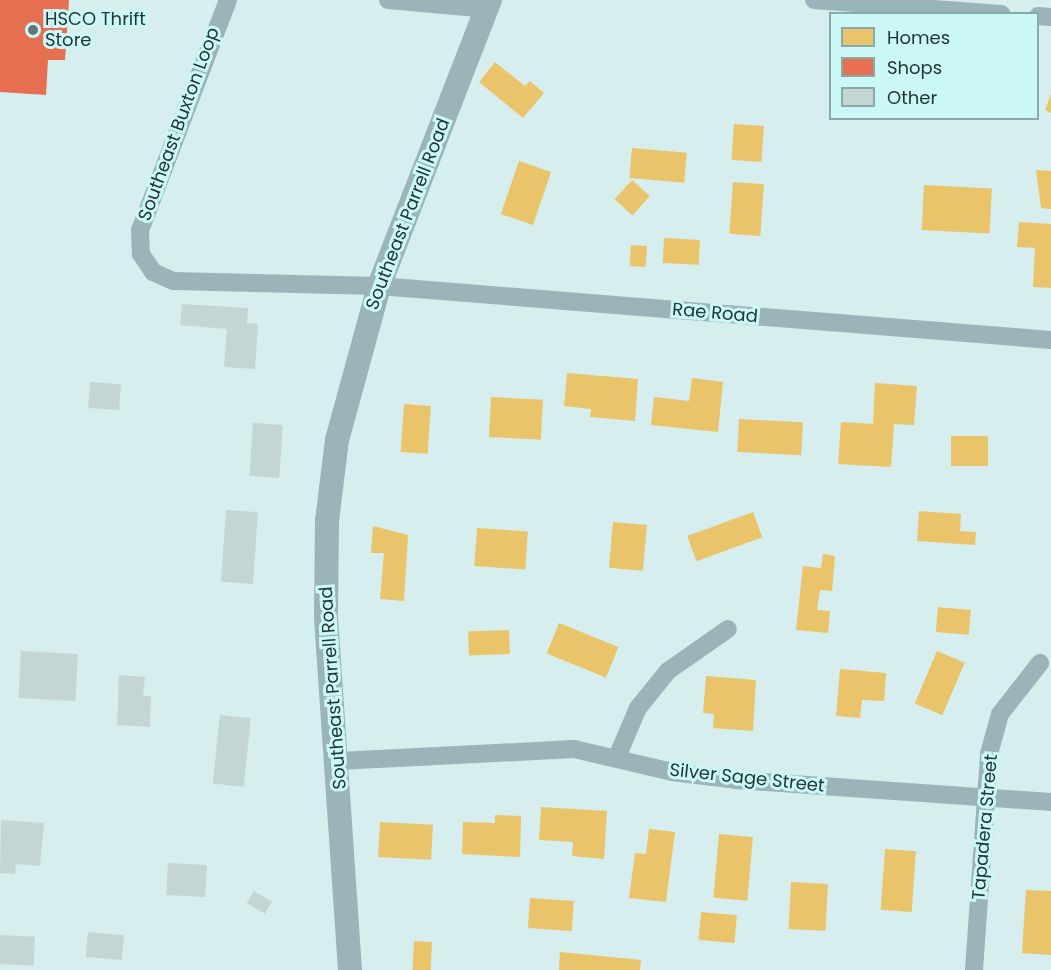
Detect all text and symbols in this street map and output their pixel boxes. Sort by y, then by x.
place label: HSCO Thrift Store [45,9,146,52]
legend [829,12,1039,120]
marker: HSCO Thrift Store [26,23,40,37]
street label: Southeast Buxton Loop [134,24,224,224]
text: Homes [887,25,950,50]
text: Shops [887,55,942,80]
text: Other [887,85,937,110]
street label: Southeast Parrell Road [361,115,455,313]
street label: Rae Road [671,298,759,328]
street label: Southeast Parrell Road [315,586,351,790]
street label: Tapadera Street [968,753,1002,901]
street label: Silver Sage Street [668,759,826,797]

